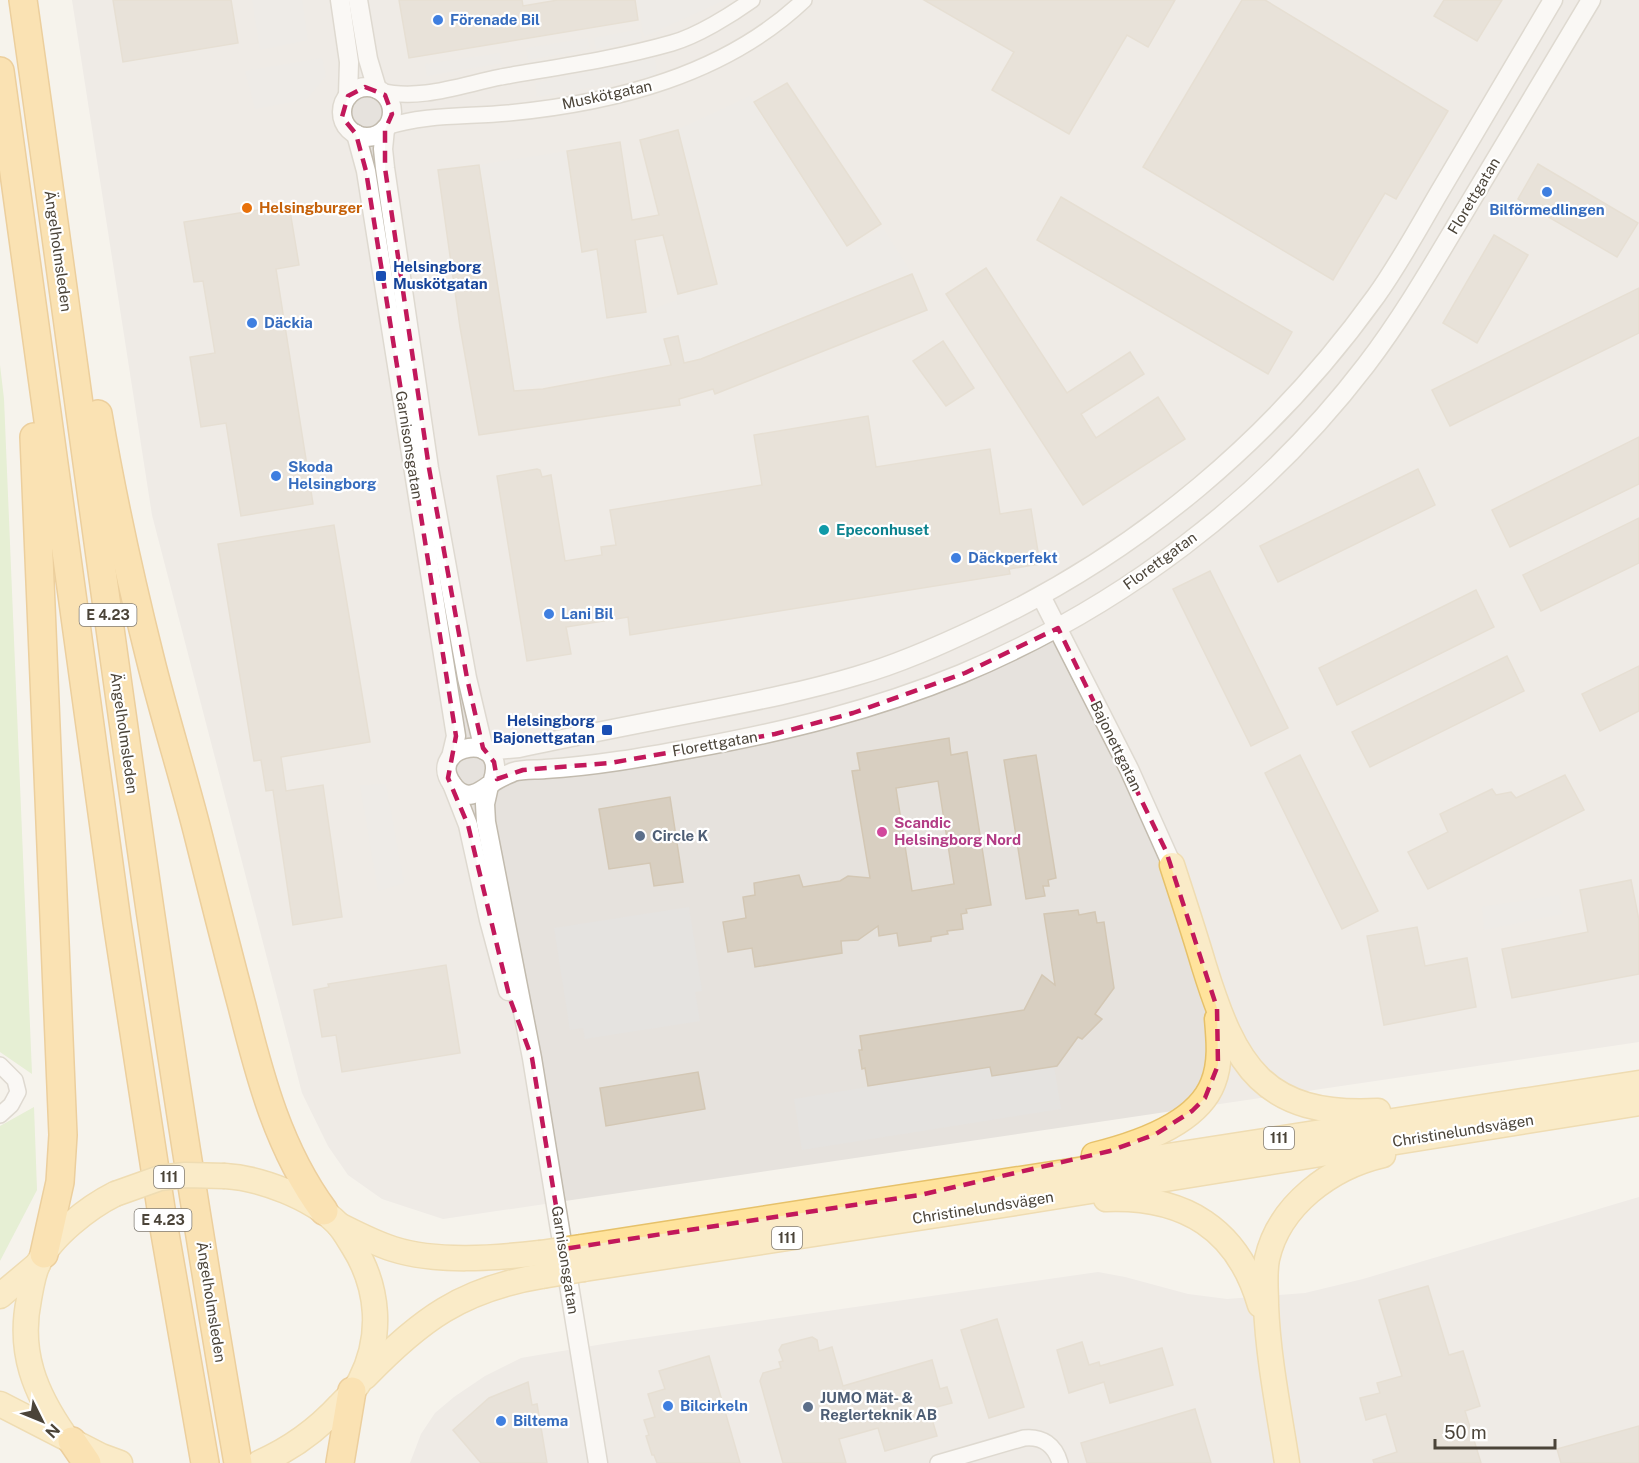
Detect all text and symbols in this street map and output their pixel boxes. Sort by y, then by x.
place label: Förenade Bil [450,11,540,28]
marker: Förenade Bil [431,13,445,27]
street label: Muskötgatan [560,77,653,112]
street label: Florettgatan [1444,154,1503,237]
marker: Bilförmedlingen [1540,185,1554,199]
street label: Ängelholmsleden [42,189,76,313]
place label: Helsingburger [259,199,362,216]
marker: Helsingburger [240,201,254,215]
place label: Bilförmedlingen [1489,201,1605,218]
place label: Helsingborg Muskötgatan [393,258,488,292]
marker: Helsingborg Muskötgatan [374,269,388,283]
place label: Däckia [264,314,313,331]
marker: Däckia [245,316,259,330]
street label: Garnisonsgatan [393,389,426,500]
place label: Skoda Helsingborg [288,458,377,492]
marker: Skoda Helsingborg [269,469,283,483]
place label: Epeconhuset [836,521,929,538]
marker: Epeconhuset [817,523,831,537]
street label: Florettgatan [1120,528,1200,593]
place label: Däckperfekt [968,549,1058,566]
marker: Däckperfekt [949,551,963,565]
road number: E 4.23 [80,604,136,626]
place label: Lani Bil [561,605,614,622]
marker: Lani Bil [542,607,556,621]
street label: Ängelholmsleden [108,671,142,795]
street label: Bajonettgatan [1087,698,1146,794]
place label: Helsingborg Bajonettgatan [493,712,596,746]
marker: Helsingborg Bajonettgatan [600,723,614,737]
street label: Florettgatan [671,728,759,759]
place label: Scandic Helsingborg Nord [894,814,1021,848]
marker: Scandic Helsingborg Nord [875,825,889,839]
place label: Circle K [652,827,709,844]
marker: Circle K [633,829,647,843]
street label: Christinelundsvägen [1391,1111,1535,1150]
road number: 111 [1264,1127,1294,1149]
road number: 111 [154,1166,184,1188]
street label: Christinelundsvägen [911,1188,1055,1227]
street label: Garnisonsgatan [549,1204,582,1315]
road number: E 4.23 [134,1209,192,1231]
road number: 111 [772,1227,802,1249]
street label: Ängelholmsleden [194,1240,230,1364]
place label: JUMO Mät- & Reglerteknik AB [820,1389,937,1423]
north arrow [12,1391,72,1451]
place label: Bilcirkeln [680,1397,748,1414]
marker: Bilcirkeln [661,1399,675,1413]
marker: JUMO Mät- & Reglerteknik AB [801,1400,815,1414]
place label: Biltema [513,1412,568,1429]
scale bar [1435,1412,1555,1450]
marker: Biltema [494,1414,508,1428]
text: N [41,1420,64,1442]
text: 50 m [1444,1422,1487,1443]

